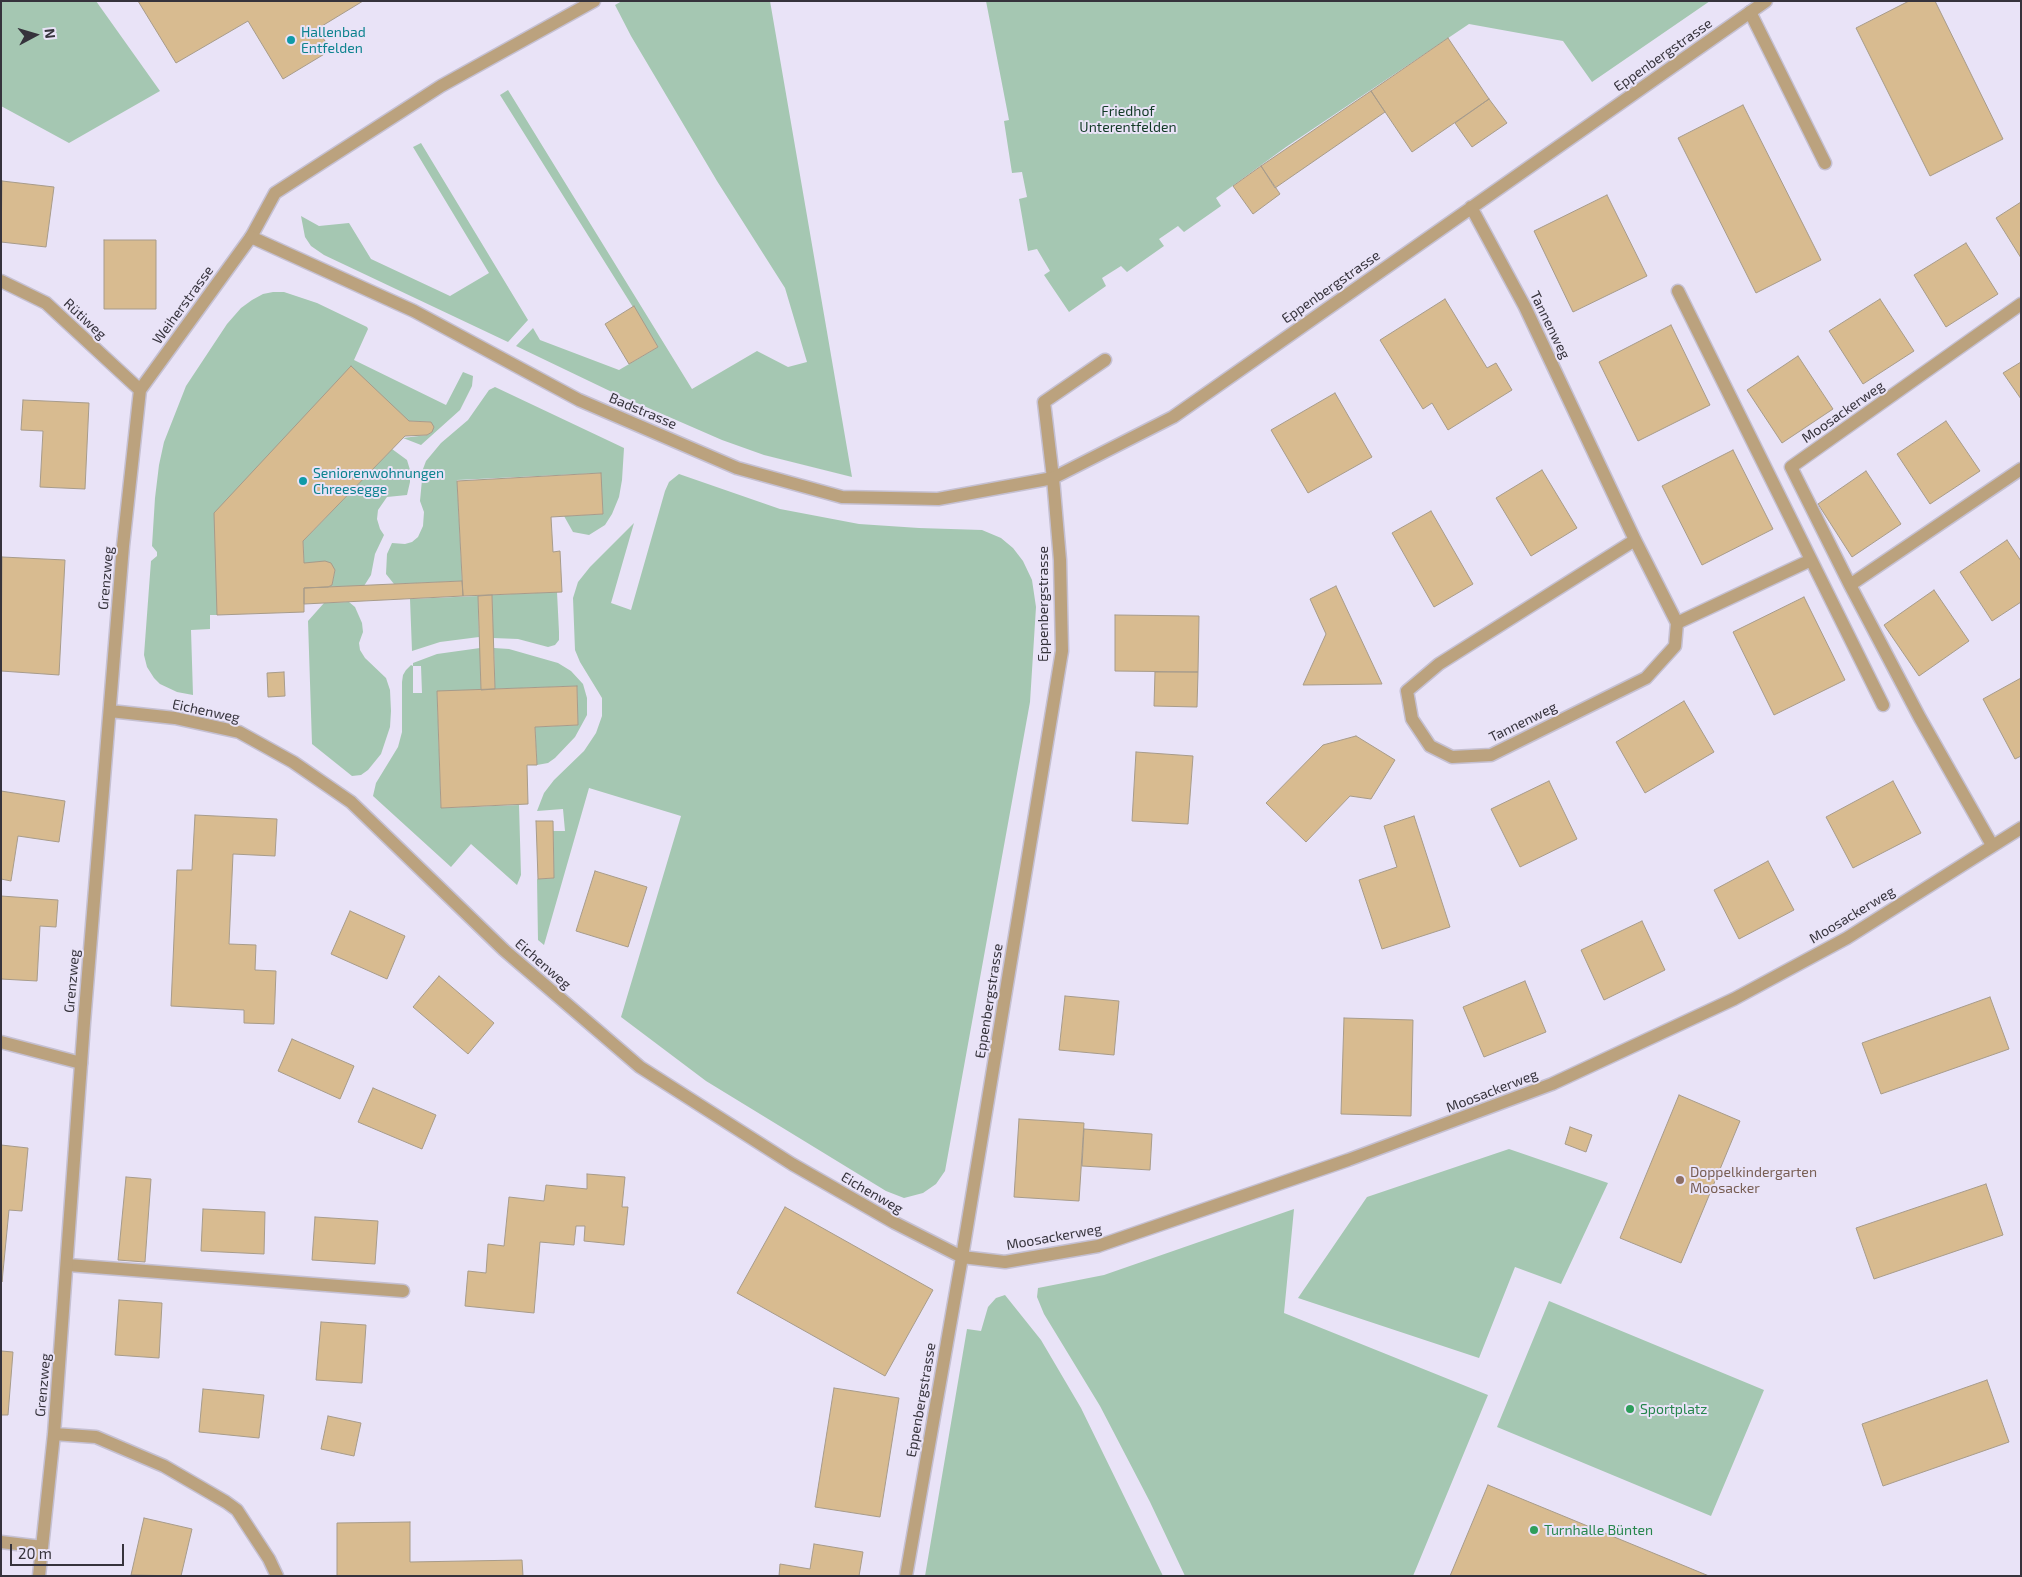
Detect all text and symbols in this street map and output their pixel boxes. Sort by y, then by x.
north arrow [10,10,60,60]
street label: Eppenbergstrasse [1611,15,1715,95]
place label: Hallenbad Entfelden [301,24,366,56]
text: N [41,27,59,39]
marker: Hallenbad Entfelden [285,34,297,46]
park label: Friedhof Unterentfelden [1079,103,1177,136]
street label: Eppenbergstrasse [1279,247,1383,327]
street label: Weiherstrasse [149,263,217,347]
street label: Tannenweg [1526,288,1574,362]
street label: Rütiweg [60,295,110,343]
street label: Moosackerweg [1799,377,1887,447]
street label: Badstrasse [607,389,679,433]
place label: Seniorenwohnungen Chreesegge [313,465,444,498]
marker: Seniorenwohnungen Chreesegge [297,475,309,487]
street label: Grenzweg [95,545,117,611]
street label: Eppenbergstrasse [1035,546,1051,662]
street label: Eichenweg [171,696,241,726]
street label: Tannenweg [1486,698,1560,746]
street label: Moosackerweg [1806,883,1898,947]
street label: Eichenweg [512,935,574,993]
street label: Eppenbergstrasse [972,942,1006,1060]
street label: Grenzweg [61,948,83,1014]
street label: Moosackerweg [1444,1066,1540,1116]
place label: Doppelkindergarten Moosacker [1690,1164,1817,1196]
street label: Eichenweg [838,1169,906,1217]
marker: Doppelkindergarten Moosacker [1674,1174,1686,1186]
street label: Moosackerweg [1005,1220,1103,1254]
street label: Eppenbergstrasse [903,1341,939,1459]
street label: Grenzweg [32,1352,54,1418]
place label: Sportplatz [1640,1401,1707,1417]
marker: Sportplatz [1624,1403,1636,1415]
place label: Turnhalle Bünten [1544,1522,1653,1538]
marker: Turnhalle Bünten [1528,1524,1540,1536]
scale bar [12,1534,126,1566]
text: 20 m [18,1544,52,1562]

